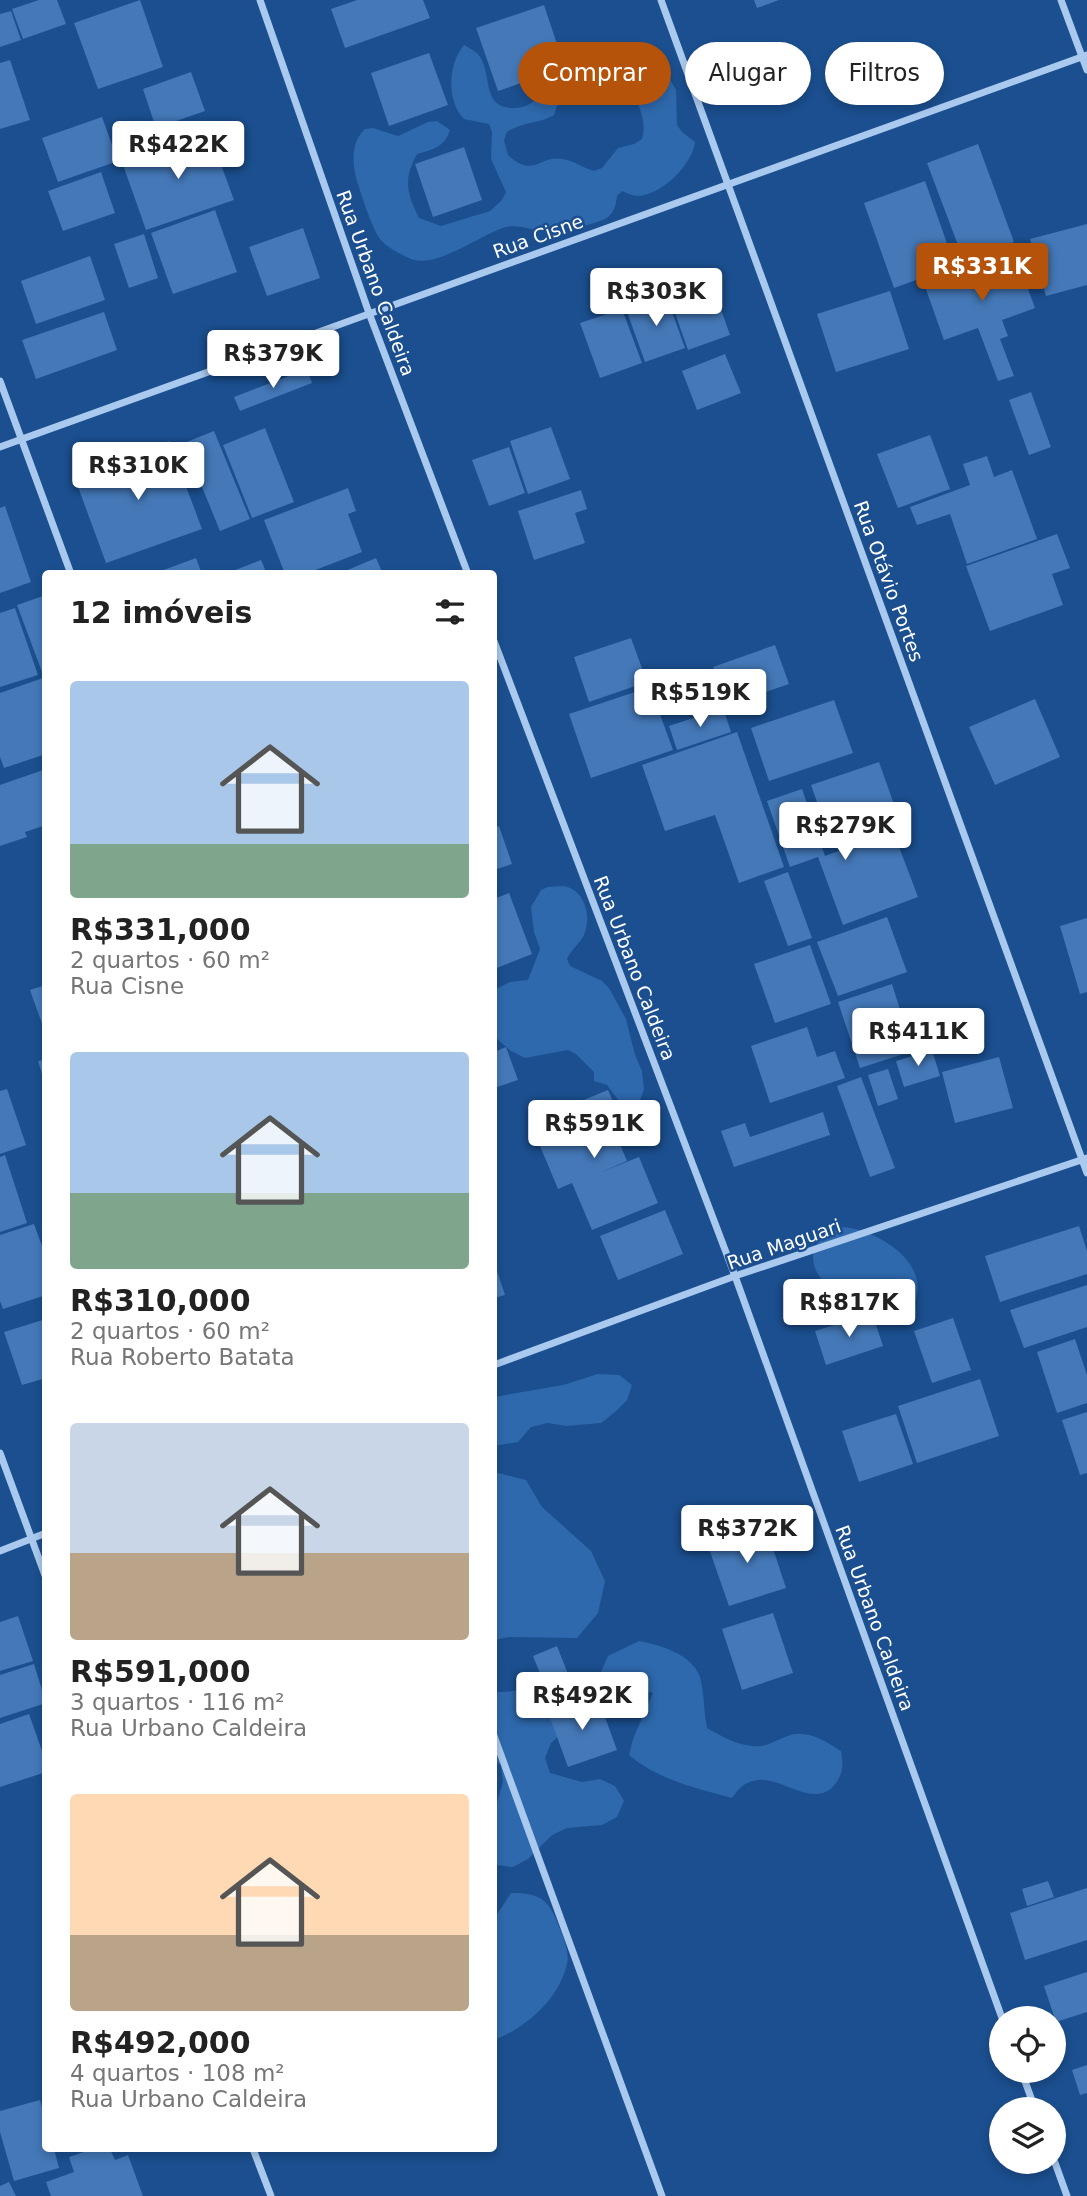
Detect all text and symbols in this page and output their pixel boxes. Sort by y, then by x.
chip: Comprar [518,42,671,105]
chip: Alugar [685,42,811,105]
chip: Filtros [825,42,944,105]
pin: R$422K [121,122,235,181]
text: R$422K [128,131,228,157]
street label: Rua Urbano Caldeira [332,187,420,379]
street label: Rua Cisne [490,210,586,262]
pin: R$331K [925,244,1039,303]
text: R$331K [932,253,1032,279]
pin: R$303K [599,268,713,328]
text: R$303K [606,278,706,304]
pin: R$379K [216,330,330,390]
text: R$379K [223,340,323,366]
pin: R$310K [81,442,195,502]
text: R$310K [88,452,188,478]
street label: Rua Otávio Portes [850,498,928,664]
icon: filters [431,593,469,631]
text: 12 imóveis [70,595,252,630]
pin: R$519K [643,670,757,729]
text: R$519K [650,679,750,705]
icon: home [207,726,333,852]
pin: R$279K [788,802,902,862]
text: R$279K [795,812,895,838]
street label: Rua Urbano Caldeira [590,873,680,1063]
text: R$331,000 [70,912,251,947]
text: 2 quartos · 60 m² [70,947,270,973]
text: Rua Cisne [70,973,184,999]
pin: R$411K [861,1009,975,1068]
text: R$411K [868,1018,968,1044]
icon: home [207,1097,333,1223]
pin: R$591K [537,1100,651,1160]
text: R$591K [544,1110,644,1136]
street label: Rua Maguari [724,1214,844,1274]
pin: R$817K [792,1280,906,1339]
text: R$310,000 [70,1283,251,1318]
text: R$817K [799,1289,899,1315]
text: 2 quartos · 60 m² [70,1318,270,1344]
text: Rua Roberto Batata [70,1344,295,1370]
icon: home [207,1468,333,1594]
pin: R$372K [690,1506,804,1565]
text: R$372K [697,1515,797,1541]
street label: Rua Urbano Caldeira [831,1522,919,1714]
text: R$591,000 [70,1654,251,1689]
pin: R$492K [525,1672,639,1732]
text: R$492K [532,1682,632,1708]
text: 3 quartos · 116 m² [70,1689,285,1715]
text: Rua Urbano Caldeira [70,1715,307,1741]
icon: home [207,1839,333,1965]
map controls [989,2006,1066,2174]
button: locate [989,2006,1066,2083]
text: R$492,000 [70,2025,251,2060]
text: 4 quartos · 108 m² [70,2060,285,2086]
text: Rua Urbano Caldeira [70,2086,307,2112]
button: layers [989,2097,1066,2174]

